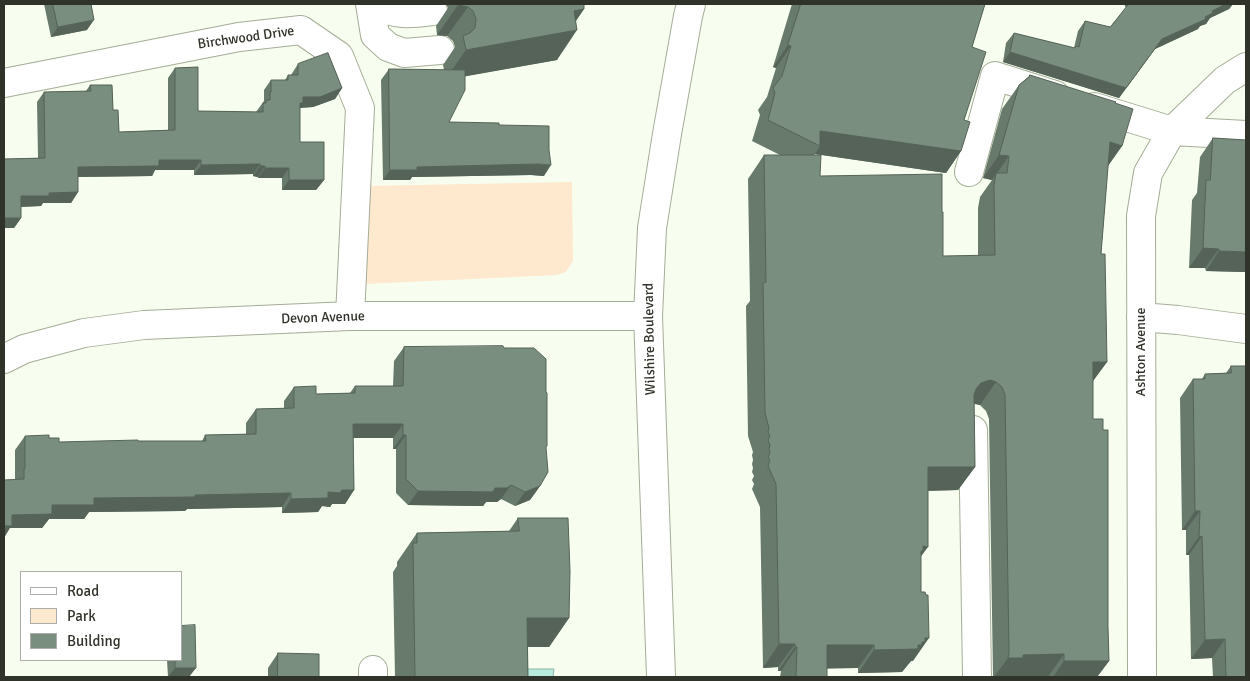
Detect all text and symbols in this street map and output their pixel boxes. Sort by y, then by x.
street label: Birchwood Drive [197,23,295,53]
street label: Wilshire Boulevard [641,283,659,395]
street label: Devon Avenue [281,308,365,328]
street label: Ashton Avenue [1133,308,1149,396]
legend [20,571,182,661]
text: Road [67,582,99,600]
text: Park [67,607,96,625]
text: Building [67,632,121,650]

